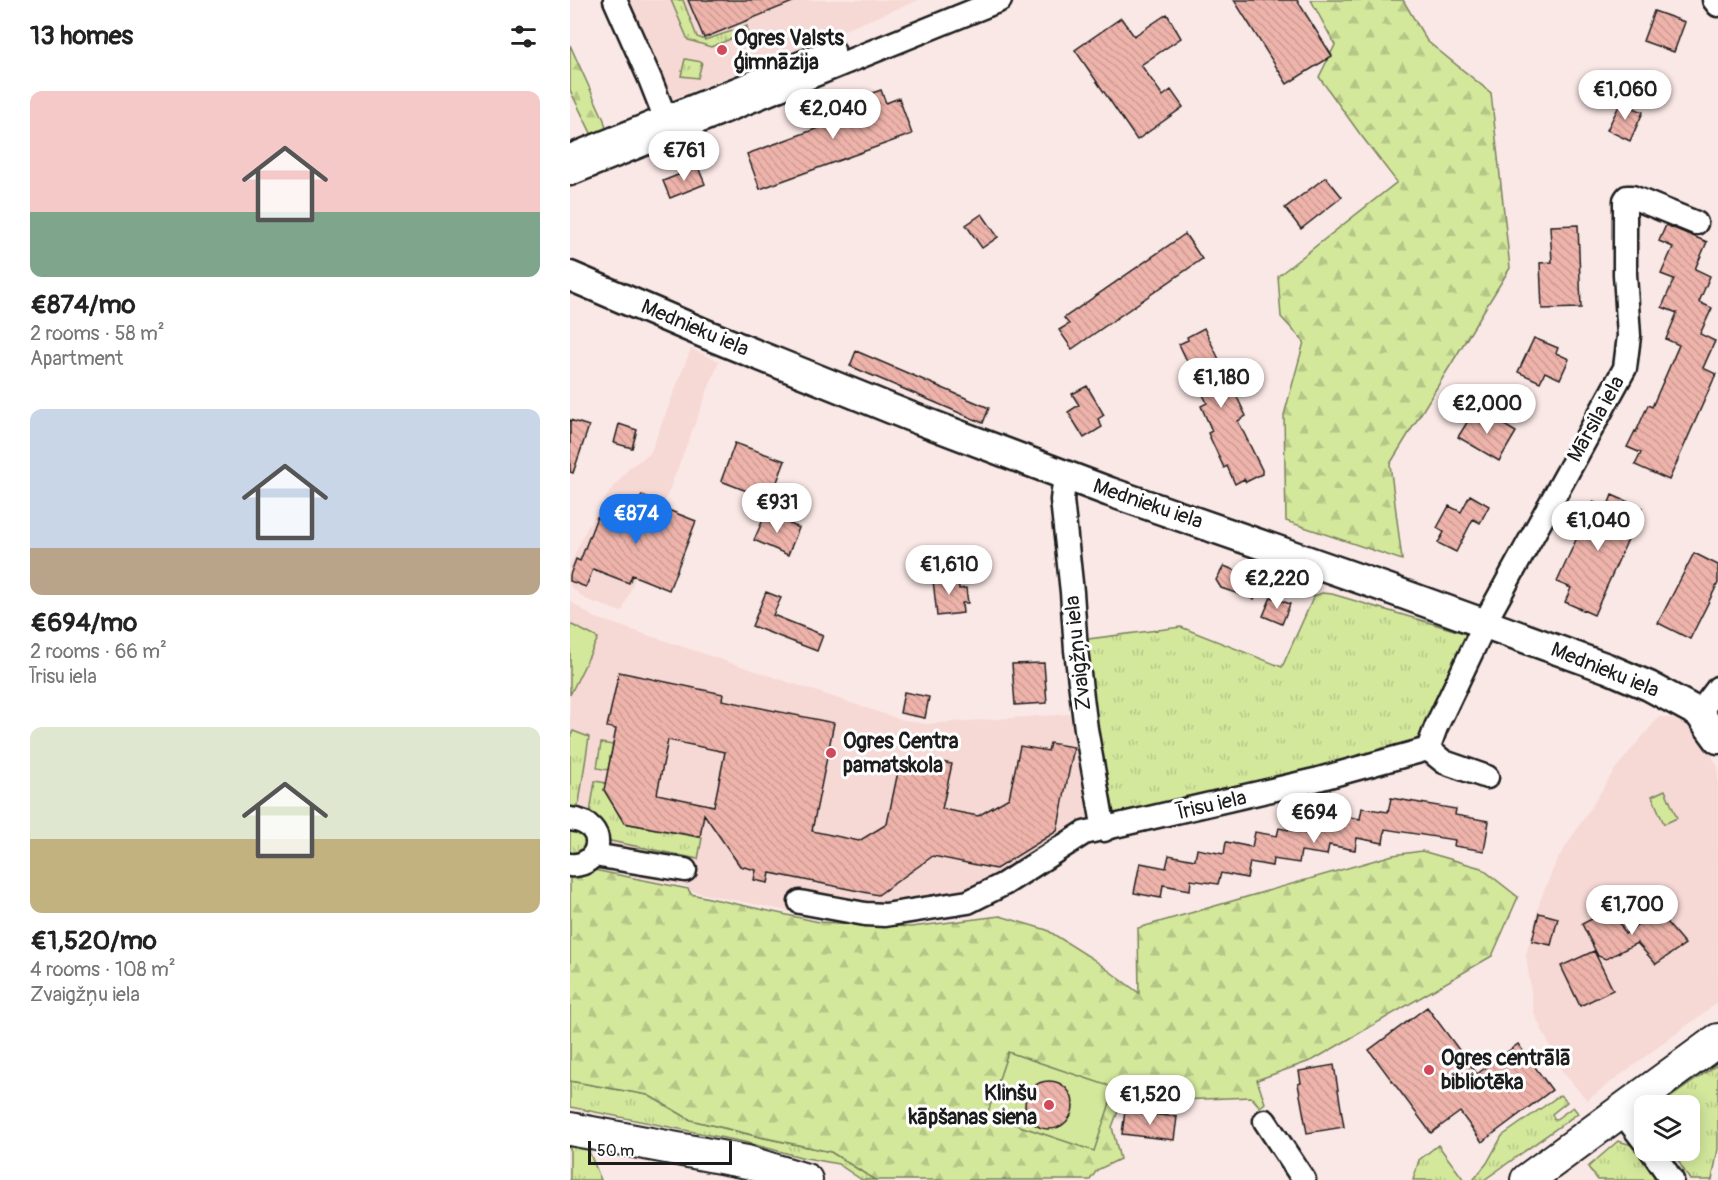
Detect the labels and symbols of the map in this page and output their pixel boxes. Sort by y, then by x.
place label: Ogres Valsts ģimnāzija [734,25,844,76]
marker: Ogres Valsts ģimnāzija [715,43,729,57]
pin: €1,060 [1576,70,1674,121]
pin: €2,040 [784,89,882,140]
pin: €761 [648,131,720,182]
street label: Mednieku iela [637,293,753,363]
pin: €1,180 [1172,358,1270,409]
street label: Mārsila iela [1561,371,1631,467]
pin: €2,000 [1438,384,1536,435]
street label: Mednieku iela [1089,473,1207,535]
pin: €931 [741,483,813,534]
pin: €874 [600,494,672,545]
pin: €1,040 [1549,501,1647,552]
pin: €1,610 [900,545,998,596]
pin: €2,220 [1228,559,1326,610]
street label: Zvaigžņu iela [1059,594,1097,712]
street label: Mednieku iela [1547,636,1663,704]
place label: Ogres Centra pamatskola [843,728,959,779]
marker: Ogres Centra pamatskola [824,746,838,760]
street label: Īrisu iela [1173,784,1249,826]
pin: €694 [1278,793,1350,844]
pin: €1,700 [1583,885,1681,936]
place label: Ogres centrālā bibliotēka [1441,1045,1571,1096]
marker: Ogres centrālā bibliotēka [1422,1063,1436,1077]
pin: €1,520 [1101,1075,1199,1126]
place label: Klinšu kāpšanas siena [908,1080,1037,1131]
marker: Klinšu kāpšanas siena [1042,1098,1056,1112]
scale bar [588,1138,732,1166]

